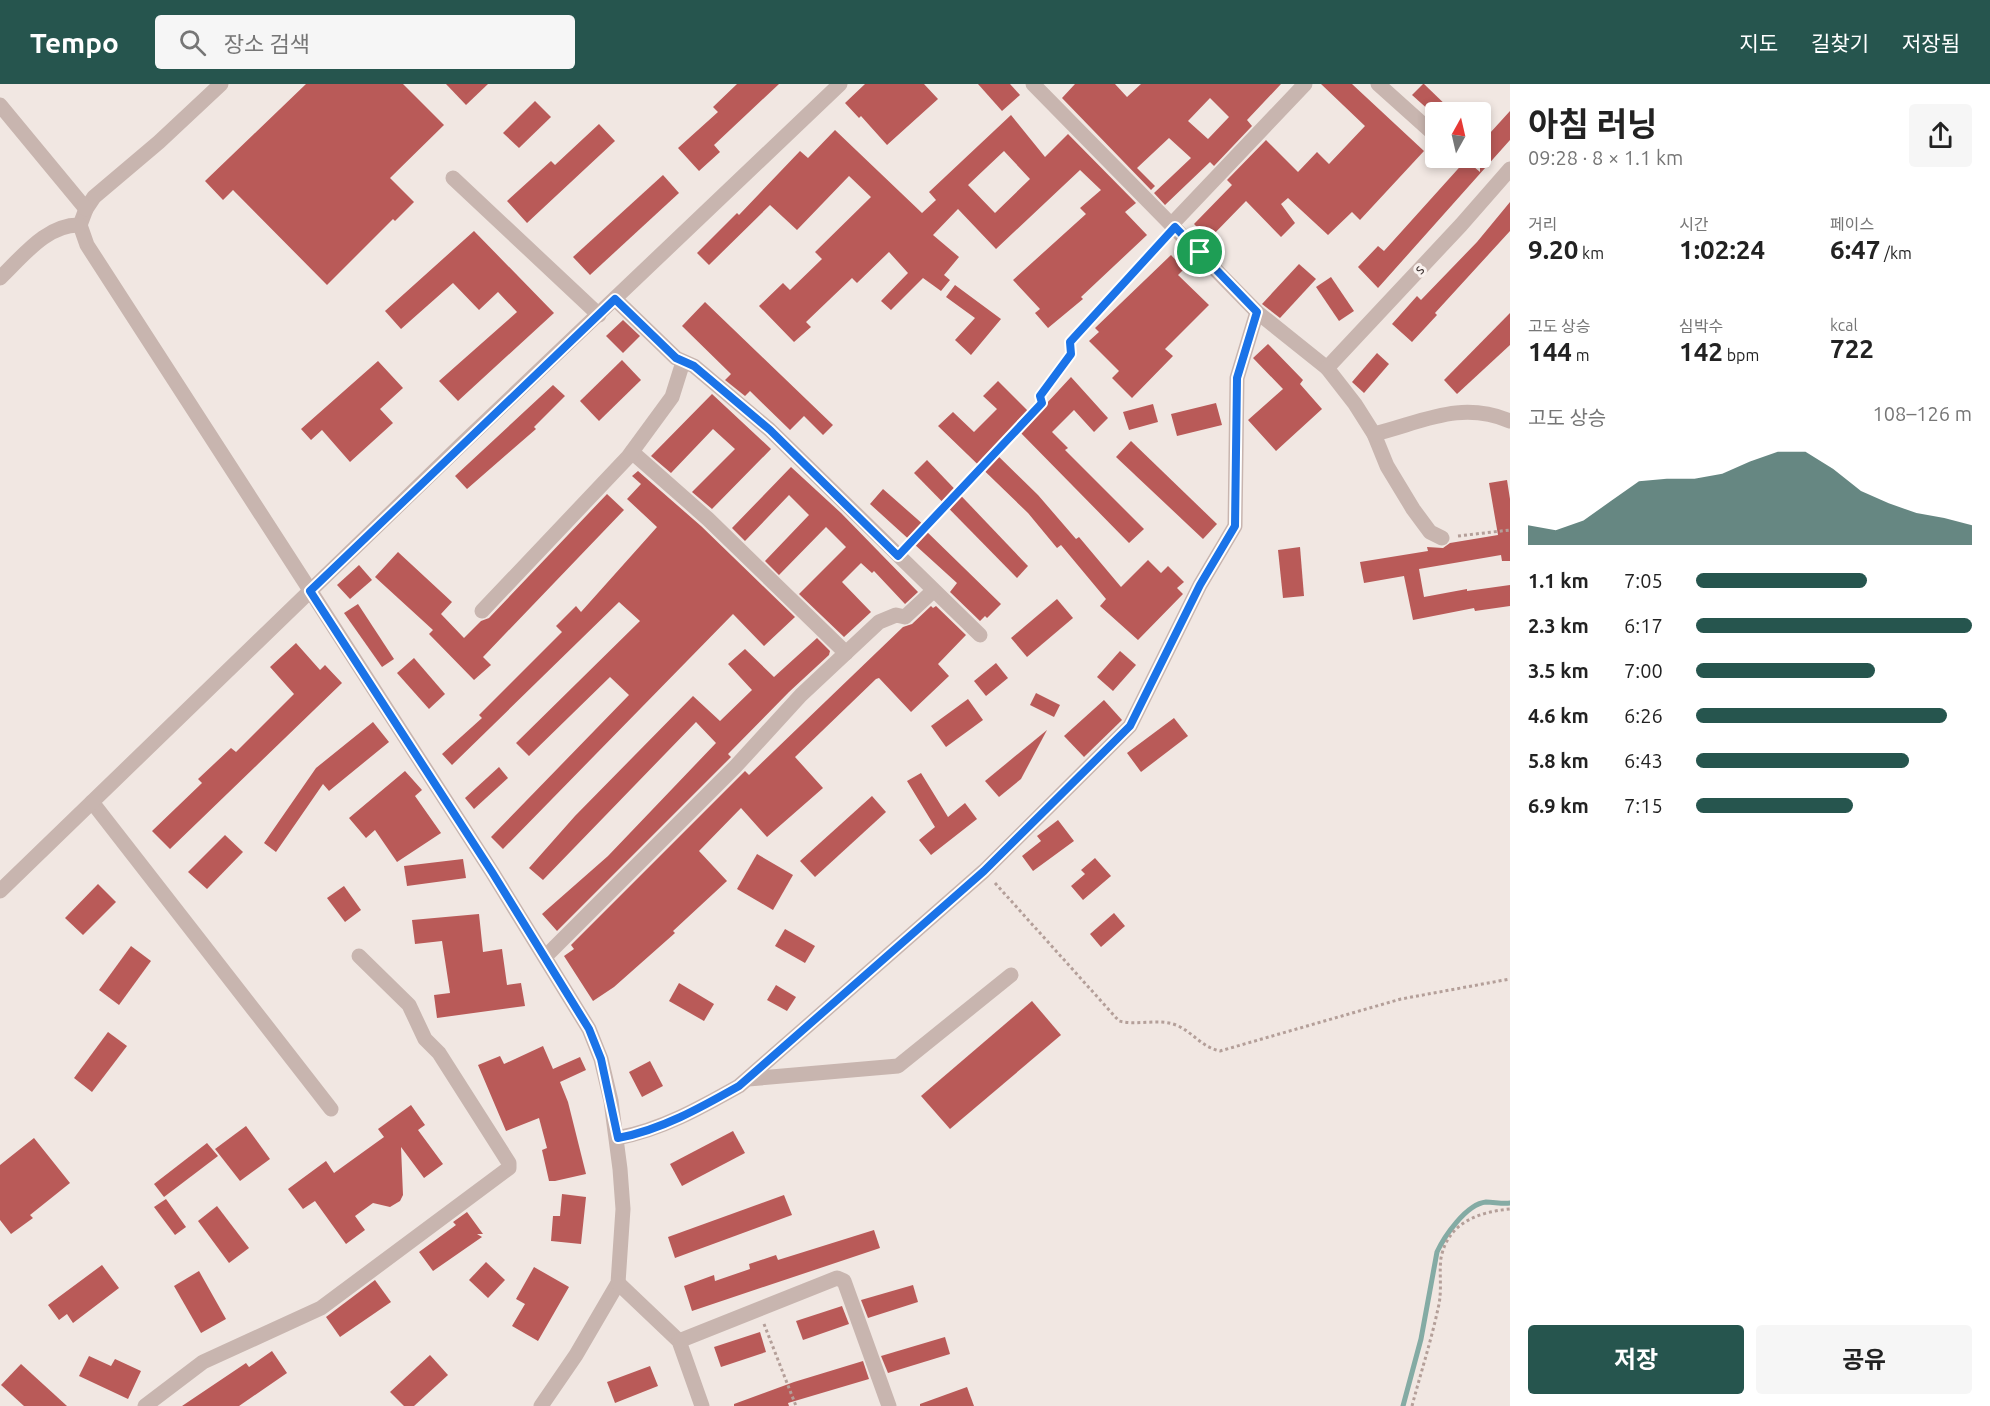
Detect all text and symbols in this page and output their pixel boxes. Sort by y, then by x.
search box [155,15,575,69]
icon: search [176,26,209,59]
text: Tempo [30,27,119,58]
text: 장소 검색 [224,31,310,56]
text: 지도 [1739,31,1778,55]
text: 길찾기 [1811,31,1869,55]
text: 저장됨 [1902,31,1960,55]
north arrow [1425,102,1491,168]
map controls [1425,102,1491,168]
button: share [1909,104,1972,167]
text: 아침 러닝 [1528,105,1657,142]
text: 09:28 · 8 × 1.1 km [1528,146,1683,169]
text: 거리 [1528,215,1557,233]
text: 시간 [1679,215,1708,233]
text: 페이스 [1830,215,1874,233]
pin [1174,226,1225,277]
icon: arrive [1183,235,1216,268]
text: 9.20 [1528,235,1578,264]
text: 1:02:24 [1679,235,1765,264]
text: 6:47 [1830,235,1880,264]
text: km [1578,244,1604,262]
text: /km [1880,244,1912,262]
street label: s [1411,261,1427,277]
text: kcal [1830,316,1858,334]
text: 고도 상승 [1528,317,1591,335]
text: 심박수 [1679,317,1723,335]
text: 722 [1830,334,1874,363]
text: 144 [1528,337,1572,366]
text: 142 [1679,337,1723,366]
text: m [1572,346,1589,364]
text: bpm [1723,346,1759,364]
text: 108–126 m [1873,402,1972,425]
text: 고도 상승 [1528,406,1606,429]
text: 1.1 km [1528,569,1589,592]
text: 7:05 [1624,569,1663,592]
text: 2.3 km [1528,614,1589,637]
text: 6:17 [1624,614,1663,637]
text: 3.5 km [1528,659,1589,682]
text: 7:00 [1624,659,1663,682]
text: 4.6 km [1528,704,1589,727]
text: 6:26 [1624,704,1663,727]
text: 5.8 km [1528,749,1589,772]
text: 6:43 [1624,749,1663,772]
text: 6.9 km [1528,794,1589,817]
text: 7:15 [1624,794,1663,817]
button: 저장 [1528,1325,1744,1394]
button: 공유 [1756,1325,1972,1394]

